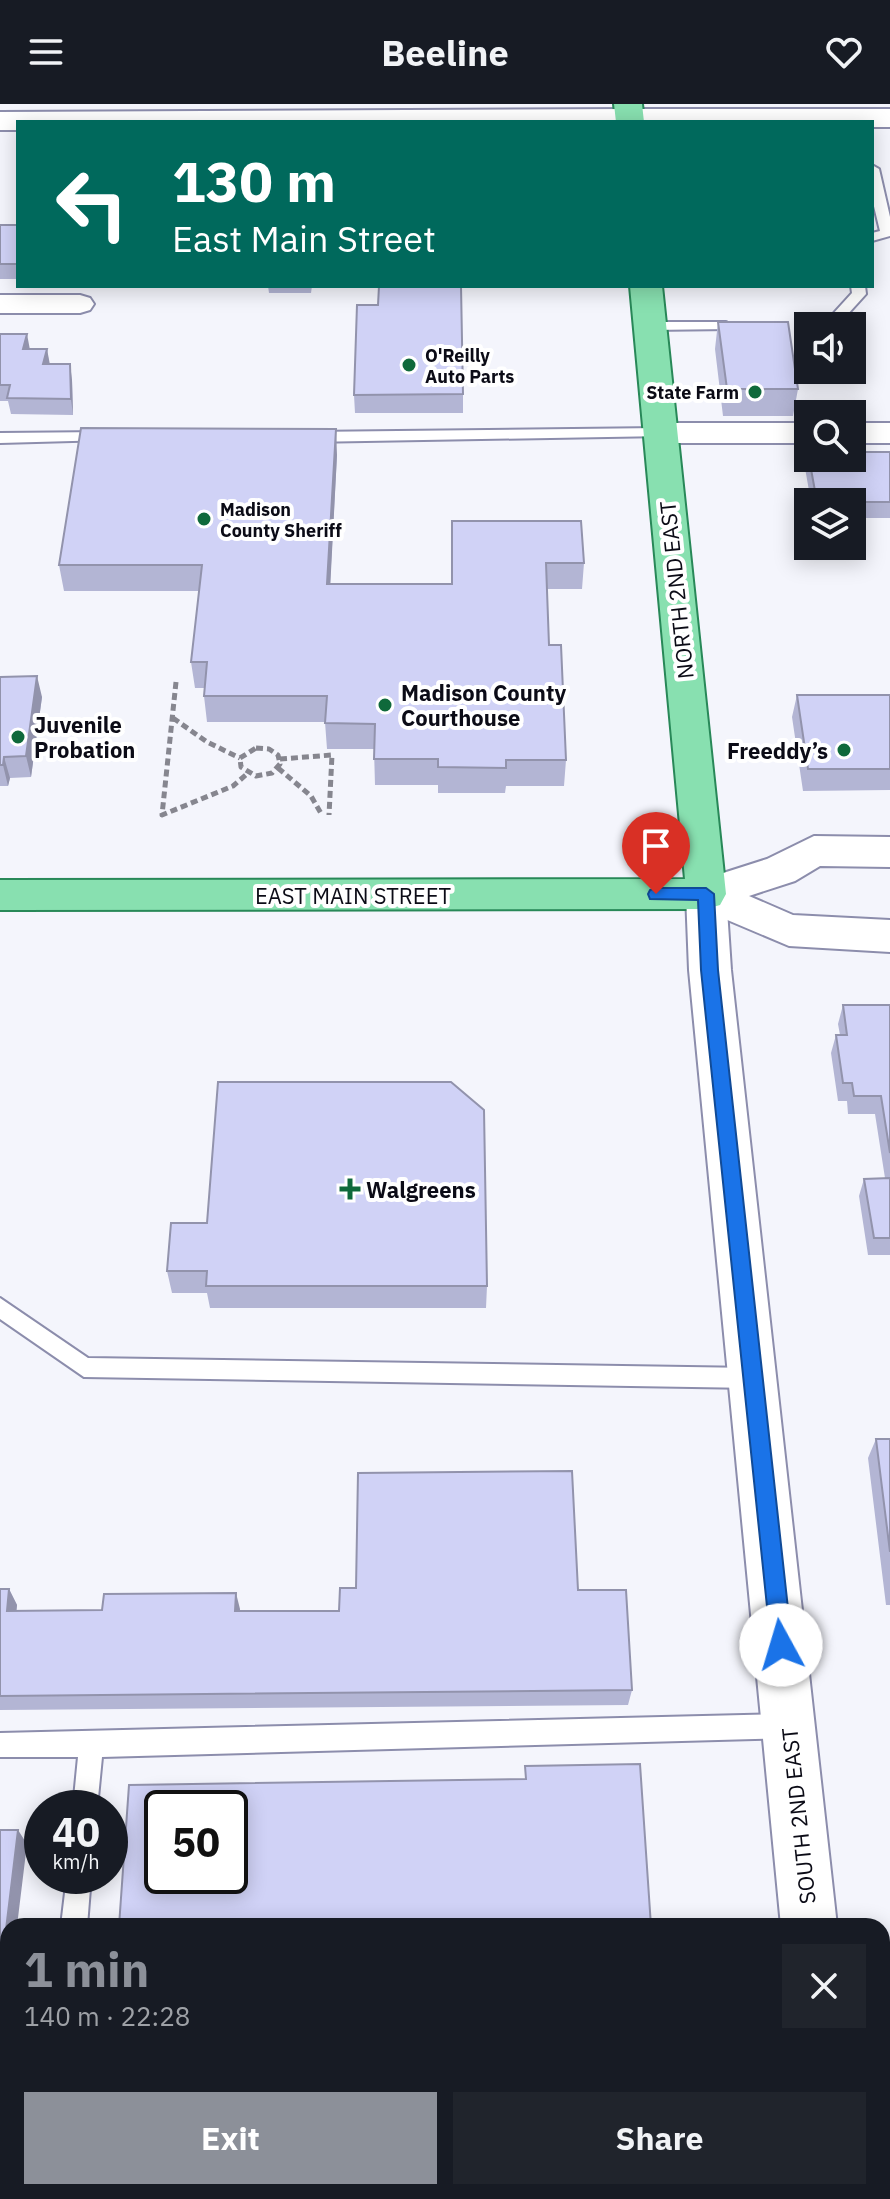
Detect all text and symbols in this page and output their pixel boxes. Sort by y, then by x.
text: Beeline [381,29,509,76]
icon: menu [24,30,68,74]
icon: heart [822,30,866,74]
text: 130 m [172,145,336,217]
icon: left [40,152,144,256]
text: East Main Street [172,215,436,262]
map controls [794,312,866,560]
button: sound [794,312,866,384]
place label: O'Reilly Auto Parts [425,344,514,388]
marker: O'Reilly Auto Parts [400,356,418,374]
place label: State Farm [646,381,739,404]
marker: State Farm [746,383,764,401]
button: search [794,400,866,472]
button: layers [794,488,866,560]
place label: Madison County Sheriff [220,498,342,542]
street label: NORTH 2ND EAST [652,499,700,680]
marker: Madison County Sheriff [195,510,213,528]
place label: Madison County Courthouse [401,678,566,732]
marker: Madison County Courthouse [376,696,394,714]
place label: Juvenile Probation [34,710,135,764]
marker: Juvenile Probation [9,728,27,746]
place label: Freeddy’s [727,736,828,765]
marker: Freeddy’s [835,741,853,759]
pin [622,812,690,894]
icon: arrive [634,824,678,868]
street label: EAST MAIN STREET [255,881,451,910]
place label: Walgreens [366,1175,476,1204]
marker: Walgreens [341,1180,359,1198]
position arrow [739,1603,823,1687]
street label: SOUTH 2ND EAST [774,1726,822,1906]
speed limit sign: 50 [144,1790,248,1894]
text: 40 [52,1806,100,1858]
text: km/h [52,1848,100,1875]
text: 1 min [24,1938,149,2000]
button: close [782,1944,866,2028]
text: 140 m · 22:28 [24,1999,190,2033]
button: Exit [24,2092,437,2184]
button: Share [453,2092,866,2184]

